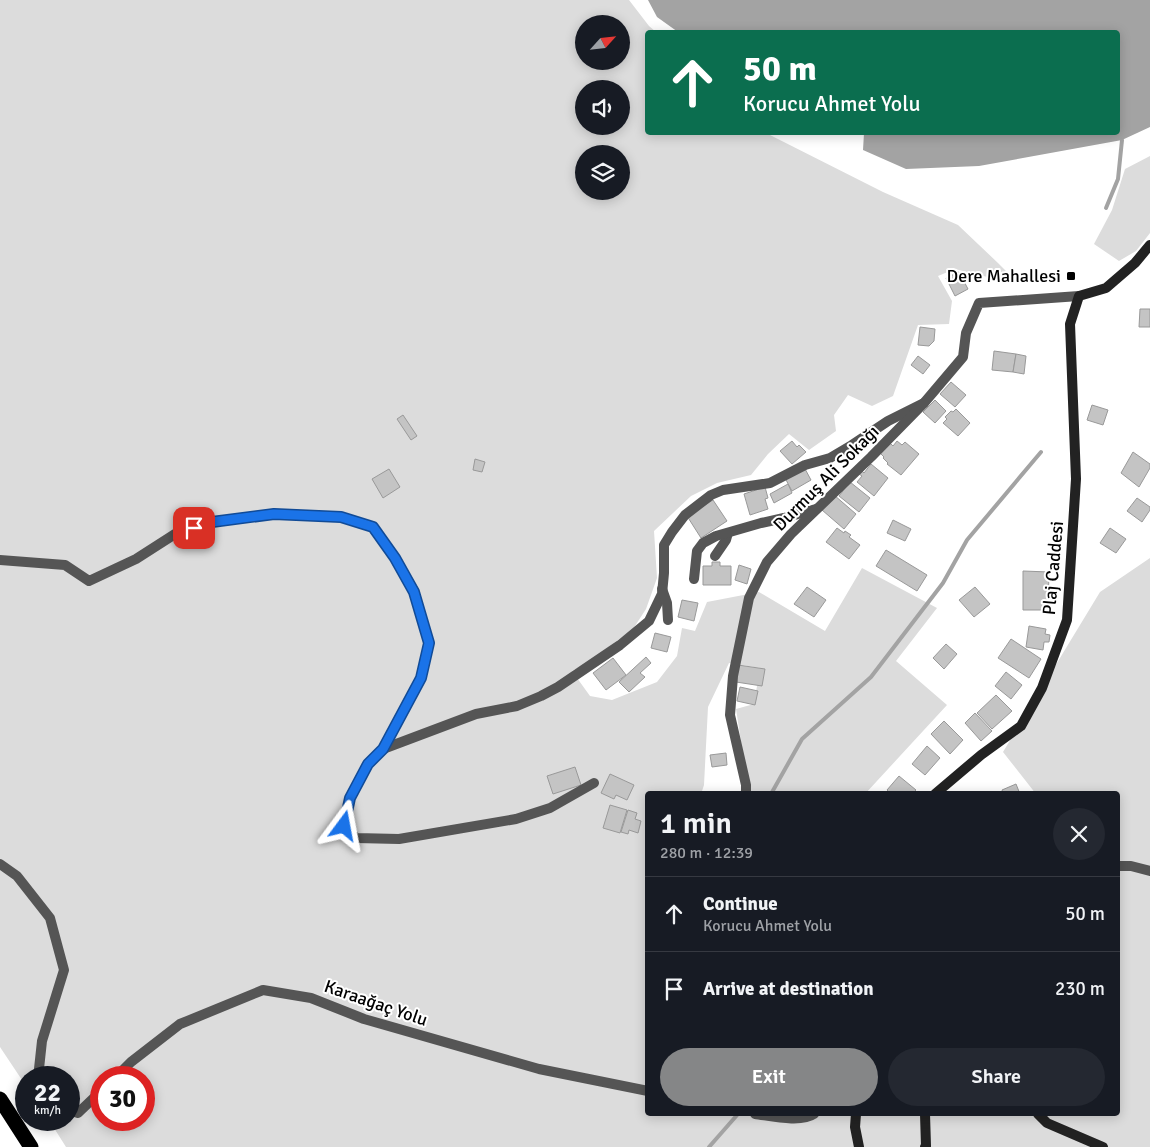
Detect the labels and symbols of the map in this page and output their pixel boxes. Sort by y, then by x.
north arrow [575,15,630,70]
place label: Dere Mahallesi [946,265,1061,287]
marker: Dere Mahallesi [1065,270,1077,282]
street label: Durmuş Ali Sokağı [768,420,884,536]
pin [173,507,215,549]
street label: Plaj Caddesi [1038,520,1068,616]
position arrow [317,799,369,851]
street label: Karaağaç Yolu [321,975,431,1031]
speed limit sign: 30 [90,1066,155,1131]

